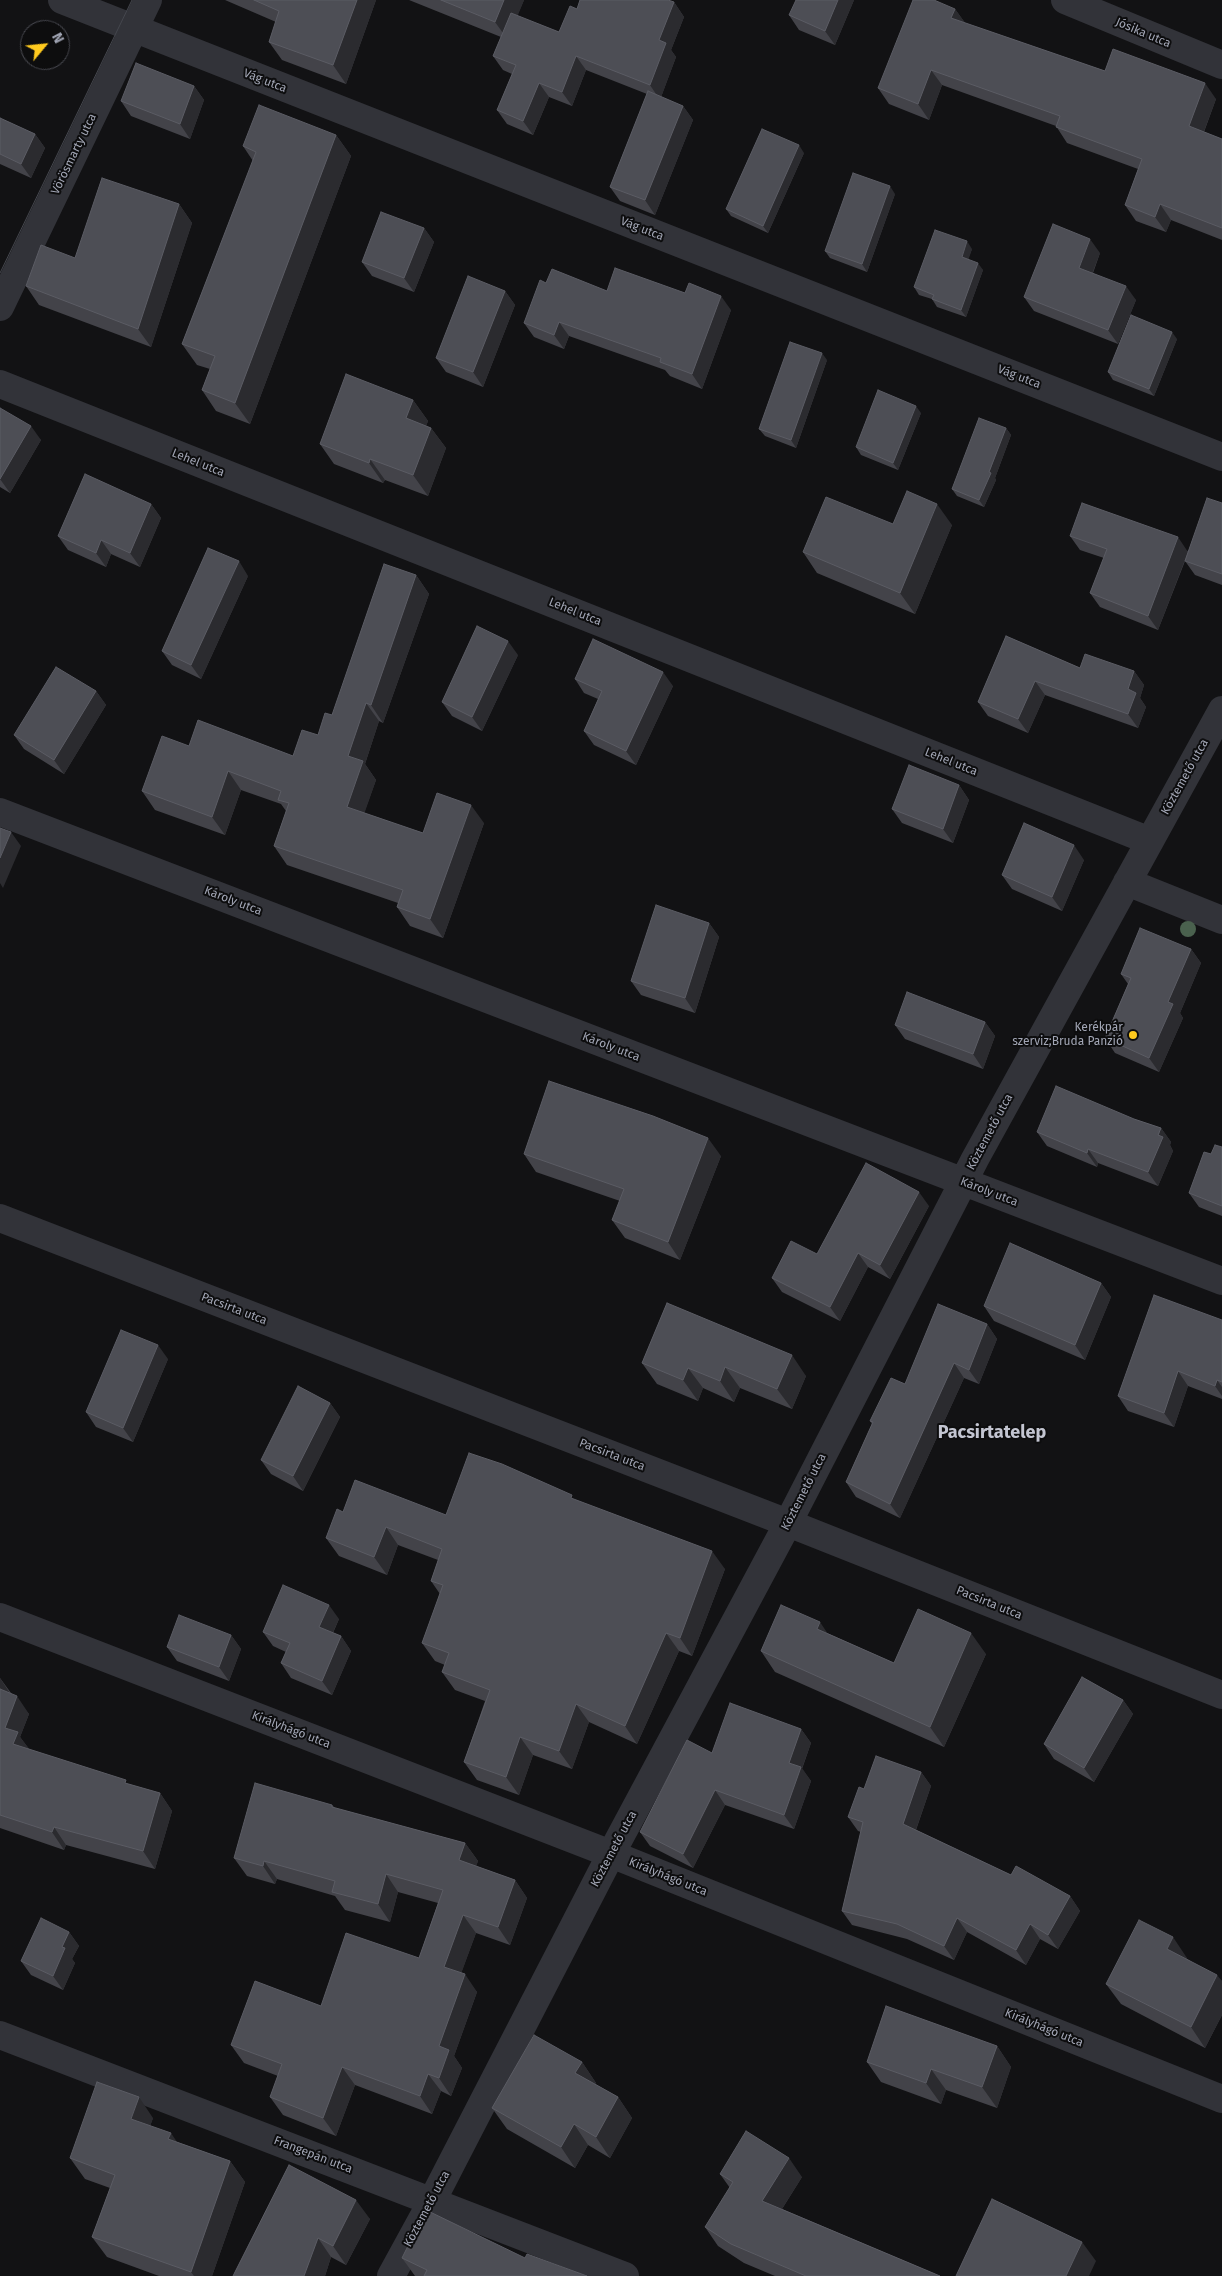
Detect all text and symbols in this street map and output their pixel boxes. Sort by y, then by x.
street label: Jósika utca [1113,15,1173,51]
north arrow [20,20,70,70]
text: N [48,30,67,46]
street label: Vág utca [241,66,289,96]
street label: Vörösmarty utca [48,111,100,197]
street label: Vág utca [618,214,666,244]
street label: Vág utca [995,362,1043,392]
street label: Lehel utca [169,446,227,480]
street label: Lehel utca [546,595,604,629]
street label: Köztemető utca [1158,737,1212,817]
street label: Lehel utca [922,745,980,779]
street label: Károly utca [202,883,264,919]
place label: Kerékpár szerviz;Bruda Panzió [1012,1021,1123,1049]
street label: Károly utca [580,1029,642,1065]
marker: Kerékpár szerviz;Bruda Panzió [1127,1029,1139,1041]
street label: Köztemető utca [964,1091,1016,1173]
street label: Károly utca [958,1174,1020,1210]
street label: Pacsirta utca [199,1290,269,1328]
district label: Pacsirtatelep [938,1422,1046,1444]
street label: Pacsirta utca [577,1436,647,1474]
street label: Köztemető utca [778,1451,830,1533]
street label: Pacsirta utca [954,1583,1024,1623]
street label: Királyhágó utca [250,1708,332,1752]
street label: Köztemető utca [588,1808,640,1890]
street label: Királyhágó utca [627,1855,709,1899]
street label: Királyhágó utca [1003,2006,1085,2050]
street label: Frangepán utca [272,2133,354,2177]
street label: Köztemető utca [401,2168,453,2250]

